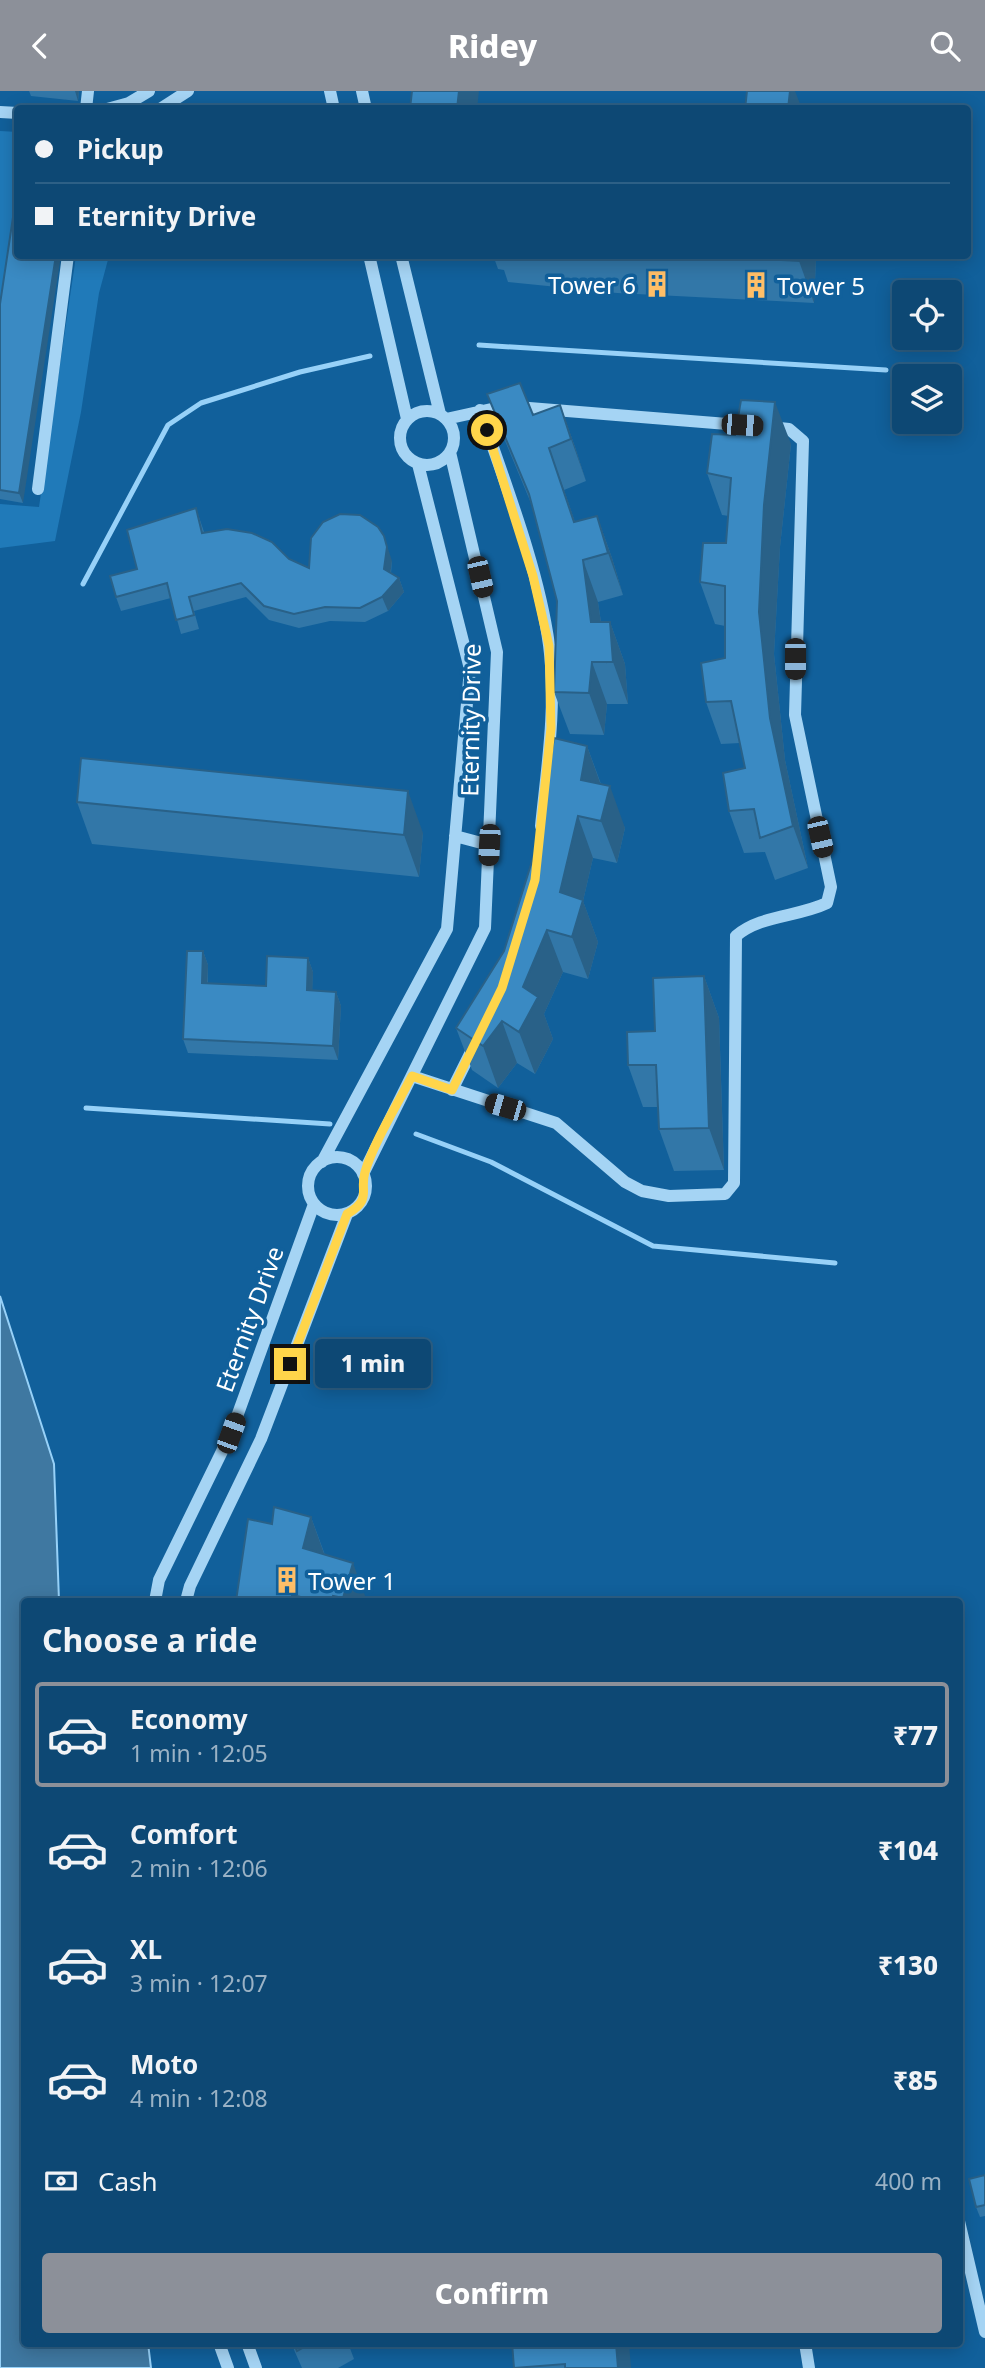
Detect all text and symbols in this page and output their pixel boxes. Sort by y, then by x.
text: Ridey [448,24,537,67]
icon: back [21,27,59,65]
icon: search [926,27,964,65]
text: Pickup [77,131,164,167]
text: Eternity Drive [77,198,256,234]
place label: Tower 6 [548,268,636,301]
building icon: Tower 6 [642,269,672,299]
place label: Tower 5 [777,269,865,302]
building icon: Tower 5 [741,270,771,300]
map controls [892,280,962,434]
button: locate [892,280,962,350]
button: layers [892,364,962,434]
car [721,413,764,437]
route start [471,414,503,446]
car [466,554,495,600]
car [785,638,806,680]
street label: Eternity Drive [452,643,488,797]
car [806,814,835,860]
car [478,823,501,867]
car [482,1091,529,1123]
street label: Eternity Drive [207,1241,291,1397]
callout: 1 min [314,1339,430,1389]
text: 1 min [341,1347,405,1379]
route end [274,1348,306,1380]
car [214,1410,249,1456]
place label: Tower 1 [308,1564,396,1597]
building icon: Tower 1 [272,1565,302,1595]
text: Choose a ride [42,1618,258,1661]
text: Economy [130,1701,248,1737]
icon: car [46,1703,109,1766]
text: ₹77 [893,1717,938,1753]
text: 1 min · 12:05 [130,1737,268,1769]
text: Comfort [130,1816,238,1852]
icon: car [46,1818,109,1881]
text: ₹104 [878,1832,938,1868]
text: 2 min · 12:06 [130,1852,268,1884]
text: XL [130,1931,162,1967]
icon: car [46,1933,109,1996]
text: ₹130 [878,1947,938,1983]
text: 3 min · 12:07 [130,1967,268,1999]
text: Moto [130,2046,198,2082]
icon: car [46,2048,109,2111]
text: ₹85 [893,2062,938,2098]
text: 4 min · 12:08 [130,2082,268,2114]
icon: cash [42,2162,80,2200]
text: Cash [98,2163,158,2199]
text: 400 m [875,2165,942,2197]
button: Confirm [42,2253,942,2333]

